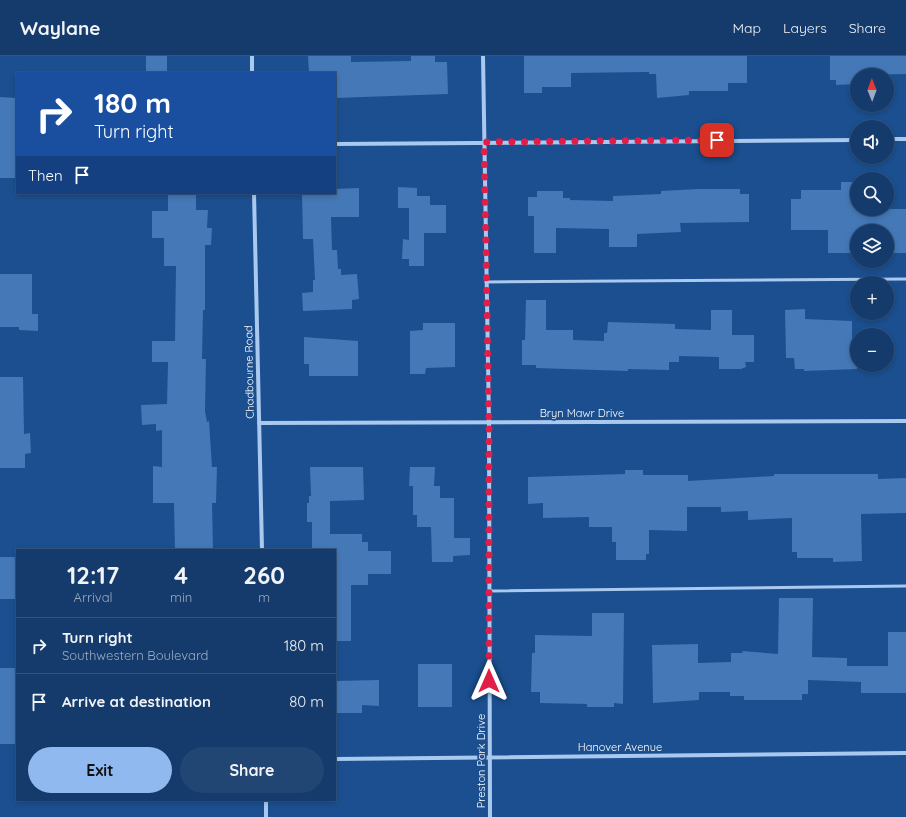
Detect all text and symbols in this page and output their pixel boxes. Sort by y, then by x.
text: Waylane [20,16,100,40]
text: Map [732,19,761,37]
text: Layers [783,19,827,37]
text: Share [849,19,886,37]
north arrow [850,68,894,112]
map controls [850,68,894,372]
text: 180 m [94,85,171,120]
icon: right [28,88,80,140]
text: Turn right [94,120,174,143]
button: sound [850,120,894,164]
pin [700,123,734,157]
icon: arrive [706,129,728,151]
icon: arrive [71,164,93,186]
text: Then [28,166,63,185]
button: search [850,172,894,216]
button: layers [850,224,894,268]
button: + [850,276,894,320]
street label: Chadbourne Road [241,325,257,419]
button: − [850,328,894,372]
street label: Bryn Mawr Drive [540,406,624,420]
text: 12:17 [67,560,119,590]
text: 4 [174,560,188,590]
text: 260 [243,560,285,590]
text: Arrival [74,589,113,605]
text: min [170,589,192,605]
text: m [258,589,270,605]
text: Turn right [62,628,133,647]
icon: right [28,635,50,657]
text: 180 m [284,636,324,655]
text: Southwestern Boulevard [62,647,208,663]
position arrow [468,660,510,702]
icon: arrive [28,691,50,713]
text: Arrive at destination [62,692,211,711]
text: 80 m [289,692,324,711]
street label: Preston Park Drive [474,714,488,808]
street label: Hanover Avenue [578,740,662,754]
button: Exit [28,747,172,793]
button: Share [180,747,324,793]

